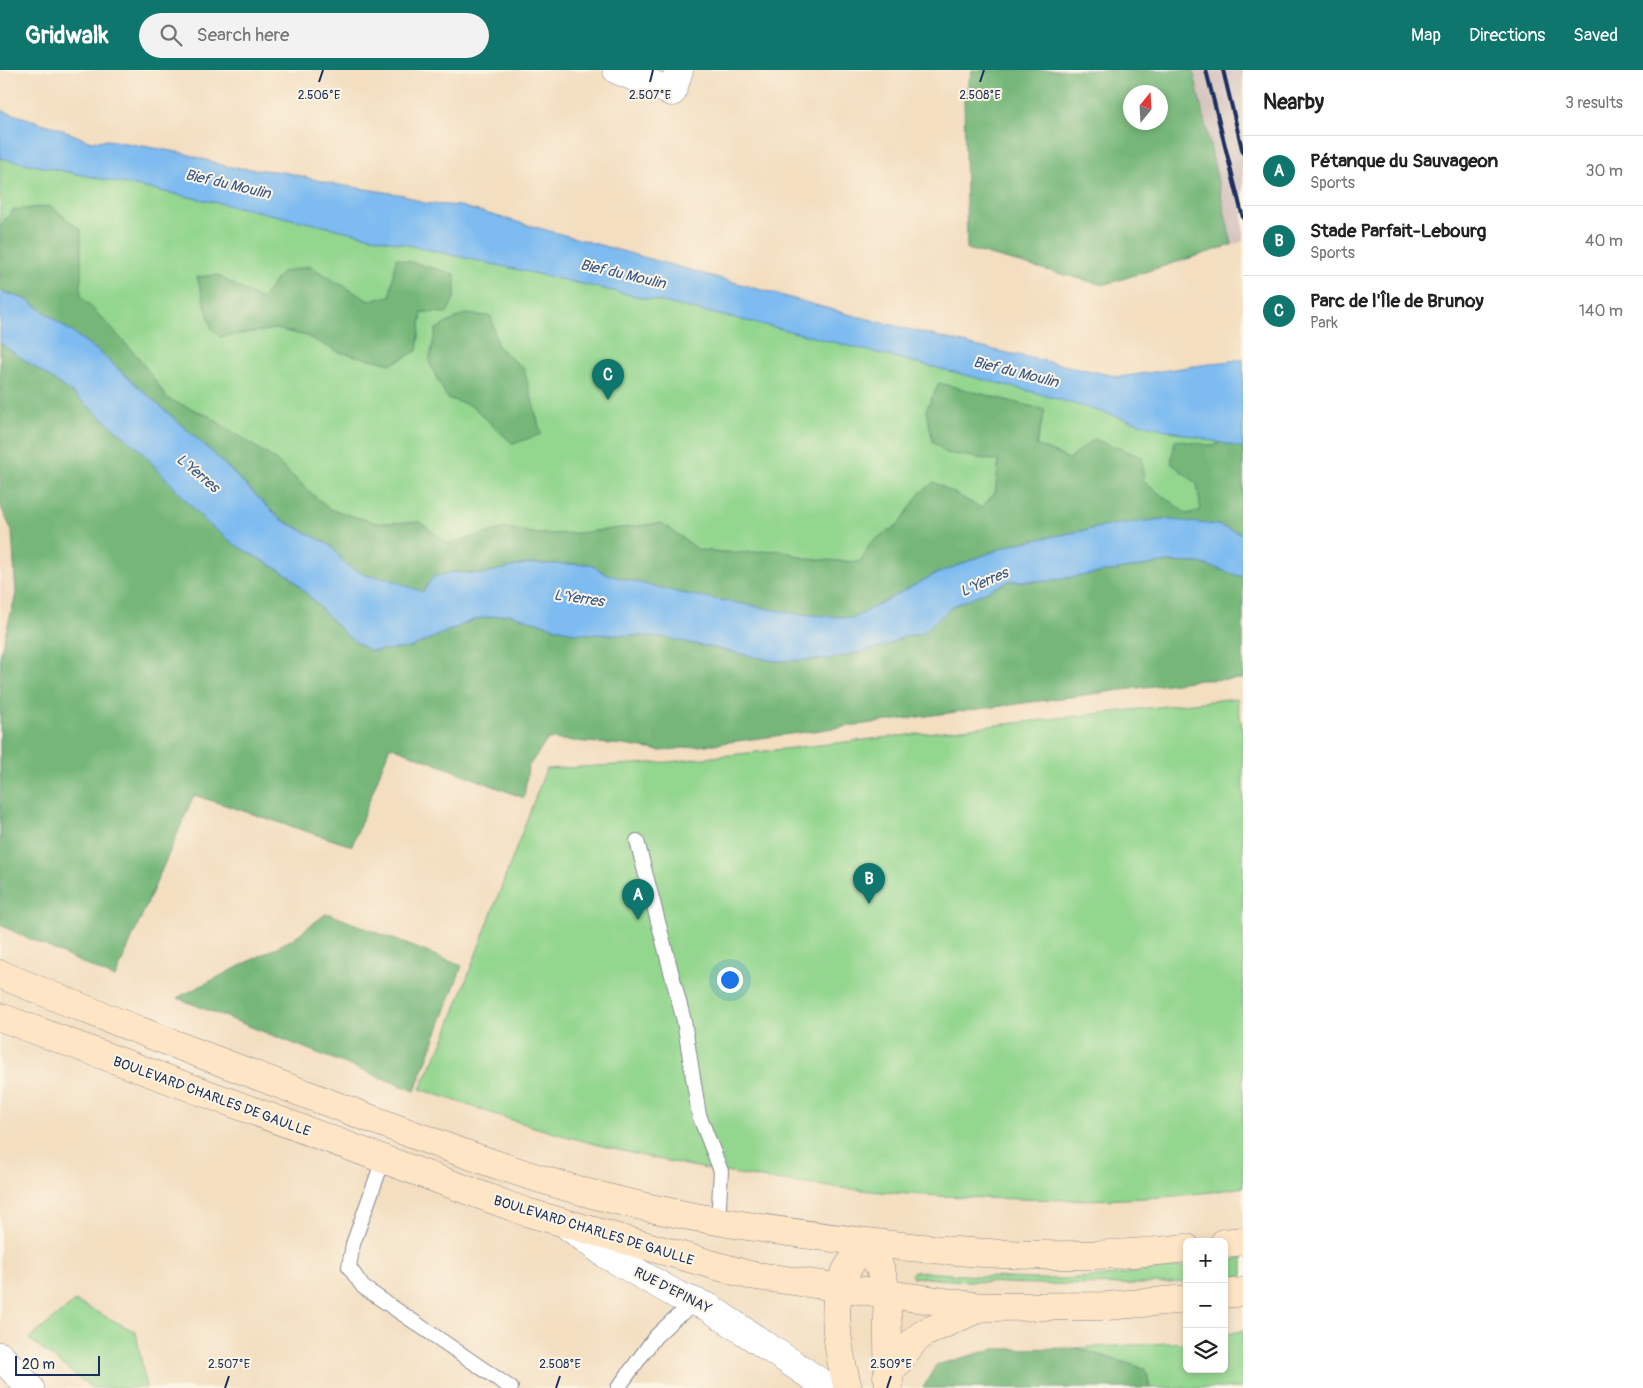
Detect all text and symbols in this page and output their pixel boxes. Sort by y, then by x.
search box [139,13,489,58]
text: Gridwalk [25,21,109,50]
icon: search [157,21,185,49]
text: Search here [197,23,289,47]
text: Map [1411,24,1441,47]
text: Directions [1469,24,1545,47]
text: Saved [1573,24,1618,47]
north arrow [1123,85,1168,130]
text: 2.506°E [298,88,340,103]
text: 2.507°E [629,88,671,103]
text: 2.508°E [959,88,1001,103]
text: Nearby [1263,89,1324,116]
text: 3 results [1565,93,1623,113]
text: Pétanque du Sauvageon [1310,149,1498,173]
text: A [1274,161,1284,181]
text: 30 m [1585,161,1623,181]
water label: Bief du Moulin [183,165,274,204]
text: Sports [1310,173,1355,193]
text: Stade Parfait-Lebourg [1310,219,1486,243]
text: B [1274,231,1284,251]
text: 40 m [1585,231,1623,251]
text: Sports [1310,243,1355,263]
water label: Bief du Moulin [578,255,669,294]
text: Parc de l'Île de Brunoy [1310,289,1484,313]
text: C [1274,301,1284,321]
text: 140 m [1579,301,1623,321]
text: Park [1310,313,1338,333]
water label: Bief du Moulin [971,353,1062,393]
pin: C [592,359,624,400]
water label: L'Yerres [172,450,225,498]
water label: L'Yerres [957,563,1013,601]
water label: L'Yerres [553,586,607,612]
pin: B [853,863,885,904]
pin: A [622,879,654,920]
your location [717,967,743,993]
street label: BOULEVARD CHARLES DE GAULLE [111,1053,313,1140]
street label: BOULEVARD CHARLES DE GAULLE [492,1192,696,1269]
map controls [1183,1238,1228,1373]
button: + [1183,1238,1228,1283]
street label: RUE D'EPINAY [631,1264,714,1317]
button: − [1183,1283,1228,1328]
button: layers [1183,1328,1228,1373]
scale bar [15,1353,100,1376]
text: 20 m [22,1356,55,1373]
text: 2.507°E [208,1357,250,1372]
text: 2.508°E [539,1357,581,1372]
text: 2.509°E [870,1357,912,1372]

